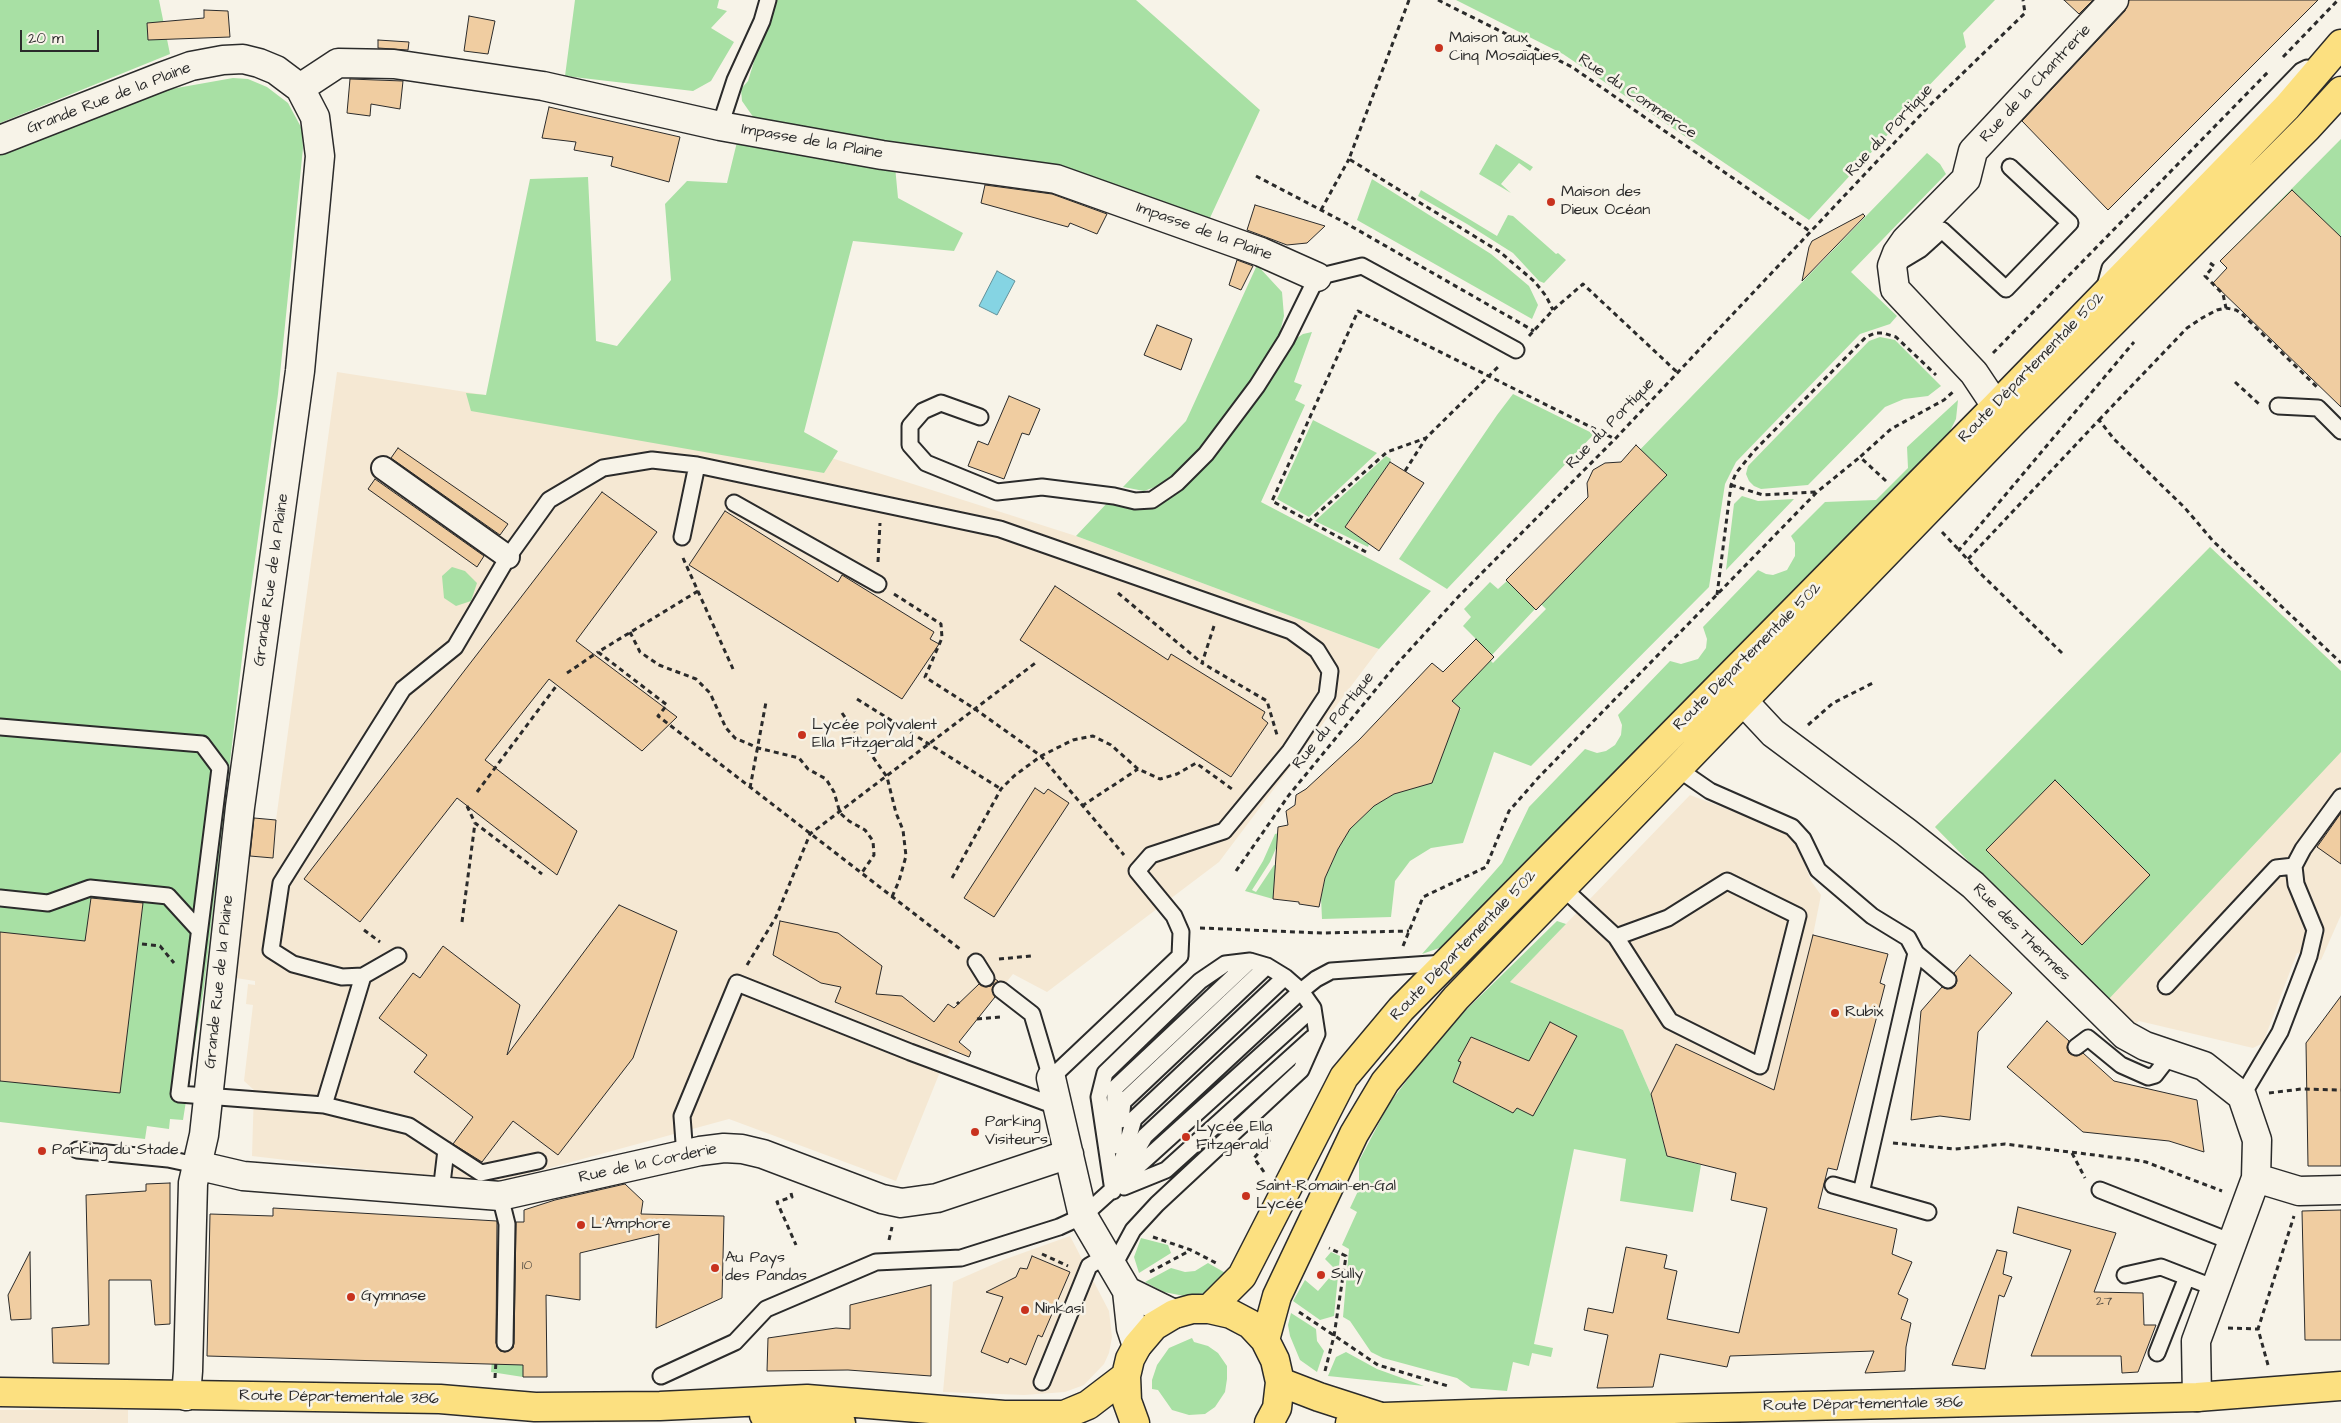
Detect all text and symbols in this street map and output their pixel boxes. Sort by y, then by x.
scale bar [22,20,101,52]
street label: Rue de la Chantrerie [1976,21,2096,147]
text: 20 m [28,28,64,49]
place label: Maison aux Cinq Mosaïques [1449,29,1559,67]
marker: Maison aux Cinq Mosaïques [1433,42,1445,54]
street label: Rue du Commerce [1574,50,1700,144]
street label: Grande Rue de la Plaine [24,59,194,139]
street label: Rue du Portique [1842,81,1938,181]
street label: Impasse de la Plaine [740,120,884,164]
place label: Maison des Dieux Océan [1561,183,1650,221]
marker: Maison des Dieux Océan [1545,196,1557,208]
street label: Impasse de la Plaine [1133,198,1275,266]
street label: Route Départementale 502 [1955,289,2109,447]
street label: Rue du Portique [1563,374,1659,474]
street label: Grande Rue de la Plaine [250,492,294,668]
street label: Route Départementale 502 [1670,579,1826,735]
street label: Rue du Portique [1289,669,1379,773]
place label: Lycée polyvalent Ella Fitzgerald [812,716,937,754]
marker: Lycée polyvalent Ella Fitzgerald [796,729,808,741]
street label: Route Départementale 502 [1387,867,1541,1025]
street label: Rue des Thermes [1968,880,2074,986]
street label: Grande Rue de la Plaine [201,894,239,1070]
place label: Rubix [1845,1003,1883,1023]
marker: Rubix [1829,1007,1841,1019]
place label: Parking Visiteurs [985,1113,1048,1151]
place label: Lycée Ella Fitzgerald [1196,1118,1272,1156]
marker: Parking Visiteurs [969,1126,981,1138]
marker: Lycée Ella Fitzgerald [1180,1131,1192,1143]
street label: Rue de la Corderie [577,1140,719,1188]
place label: Parking du Stade [52,1141,179,1161]
marker: Parking du Stade [36,1145,48,1157]
place label: Saint-Romain-en-Gal Lycée [1256,1177,1396,1215]
marker: Saint-Romain-en-Gal Lycée [1240,1190,1252,1202]
place label: L'Amphore [591,1215,671,1235]
marker: L'Amphore [575,1219,587,1231]
place label: Au Pays des Pandas [725,1249,807,1287]
house number: 10 [522,1258,532,1274]
marker: Au Pays des Pandas [709,1262,721,1274]
place label: Sully [1331,1265,1363,1285]
marker: Sully [1315,1269,1327,1281]
place label: Gymnase [361,1287,426,1307]
marker: Gymnase [345,1291,357,1303]
house number: 27 [2096,1294,2112,1310]
place label: Ninkasi [1035,1300,1084,1320]
marker: Ninkasi [1019,1304,1031,1316]
street label: Route Départementale 386 [239,1387,439,1409]
street label: Route Départementale 386 [1763,1394,1963,1416]

